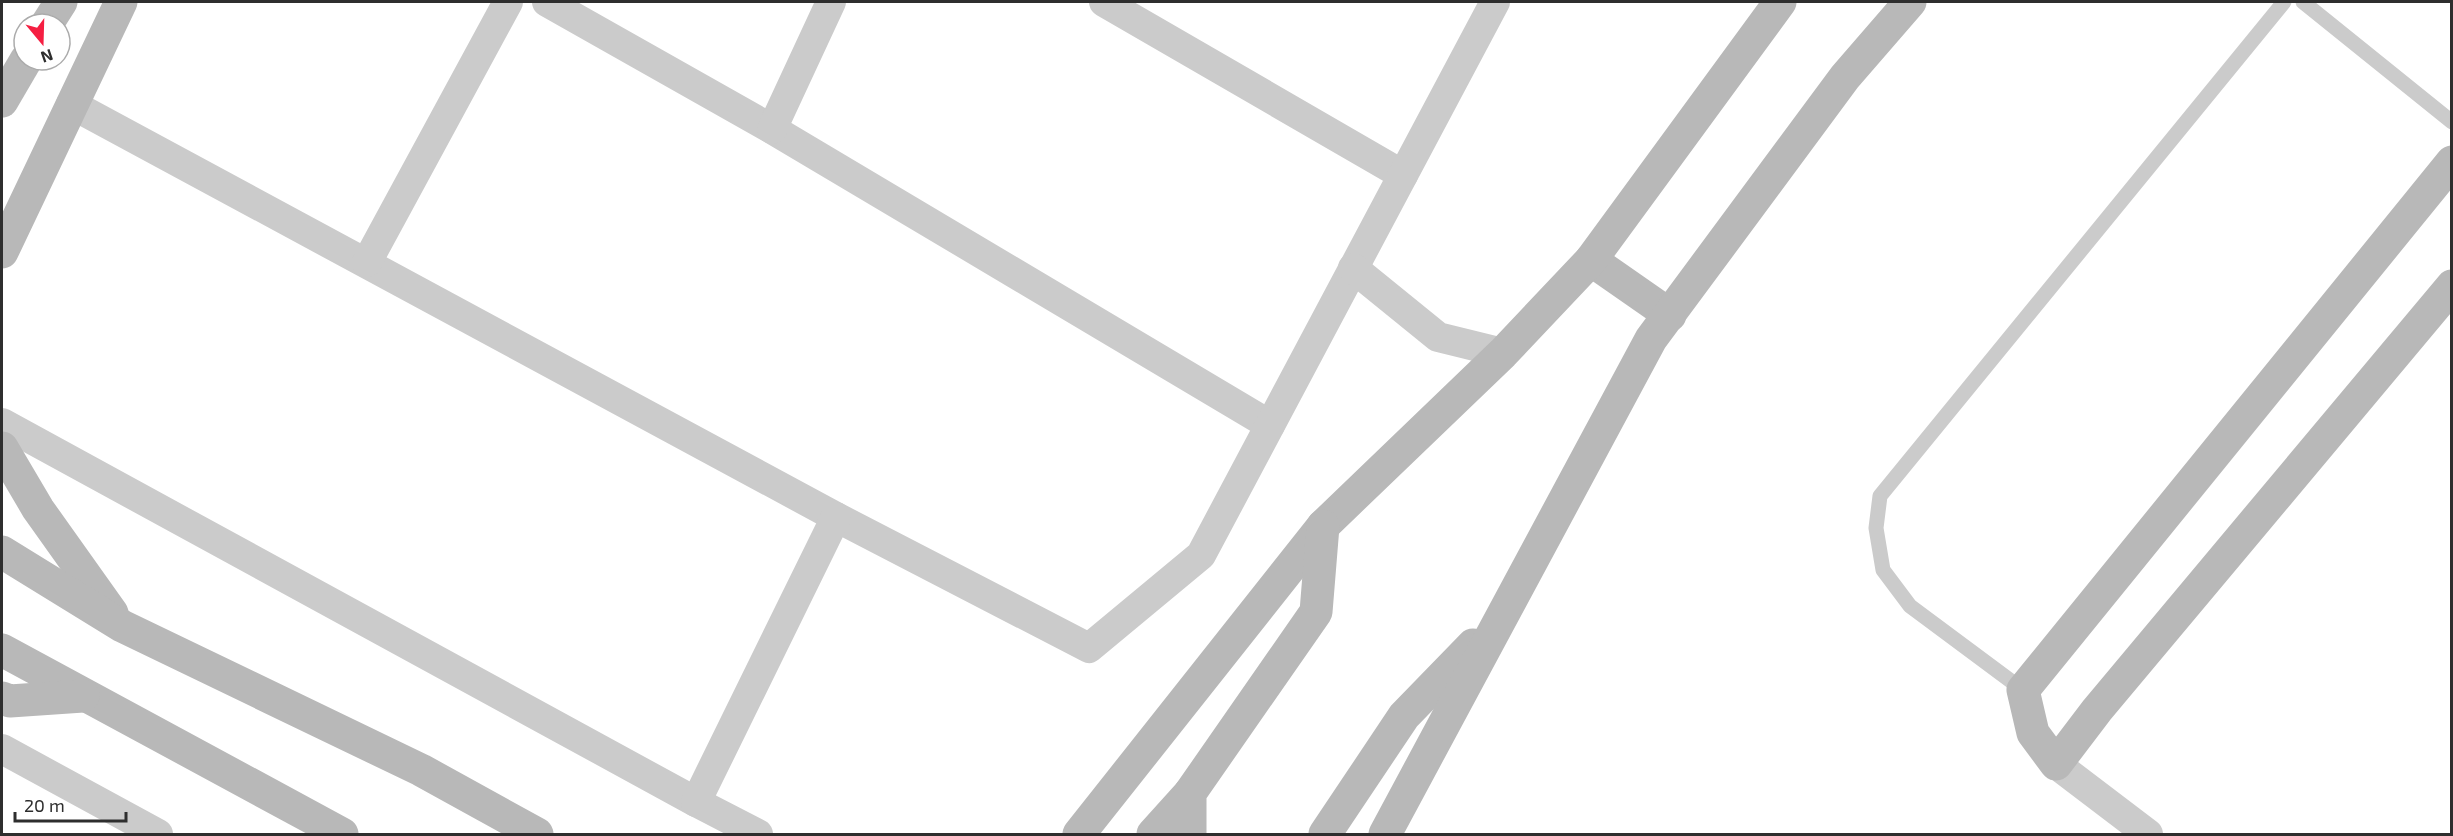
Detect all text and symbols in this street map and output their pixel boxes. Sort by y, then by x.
north arrow [12,12,72,72]
text: N [38,46,56,68]
scale bar [15,785,126,823]
text: 20 m [24,794,65,816]

